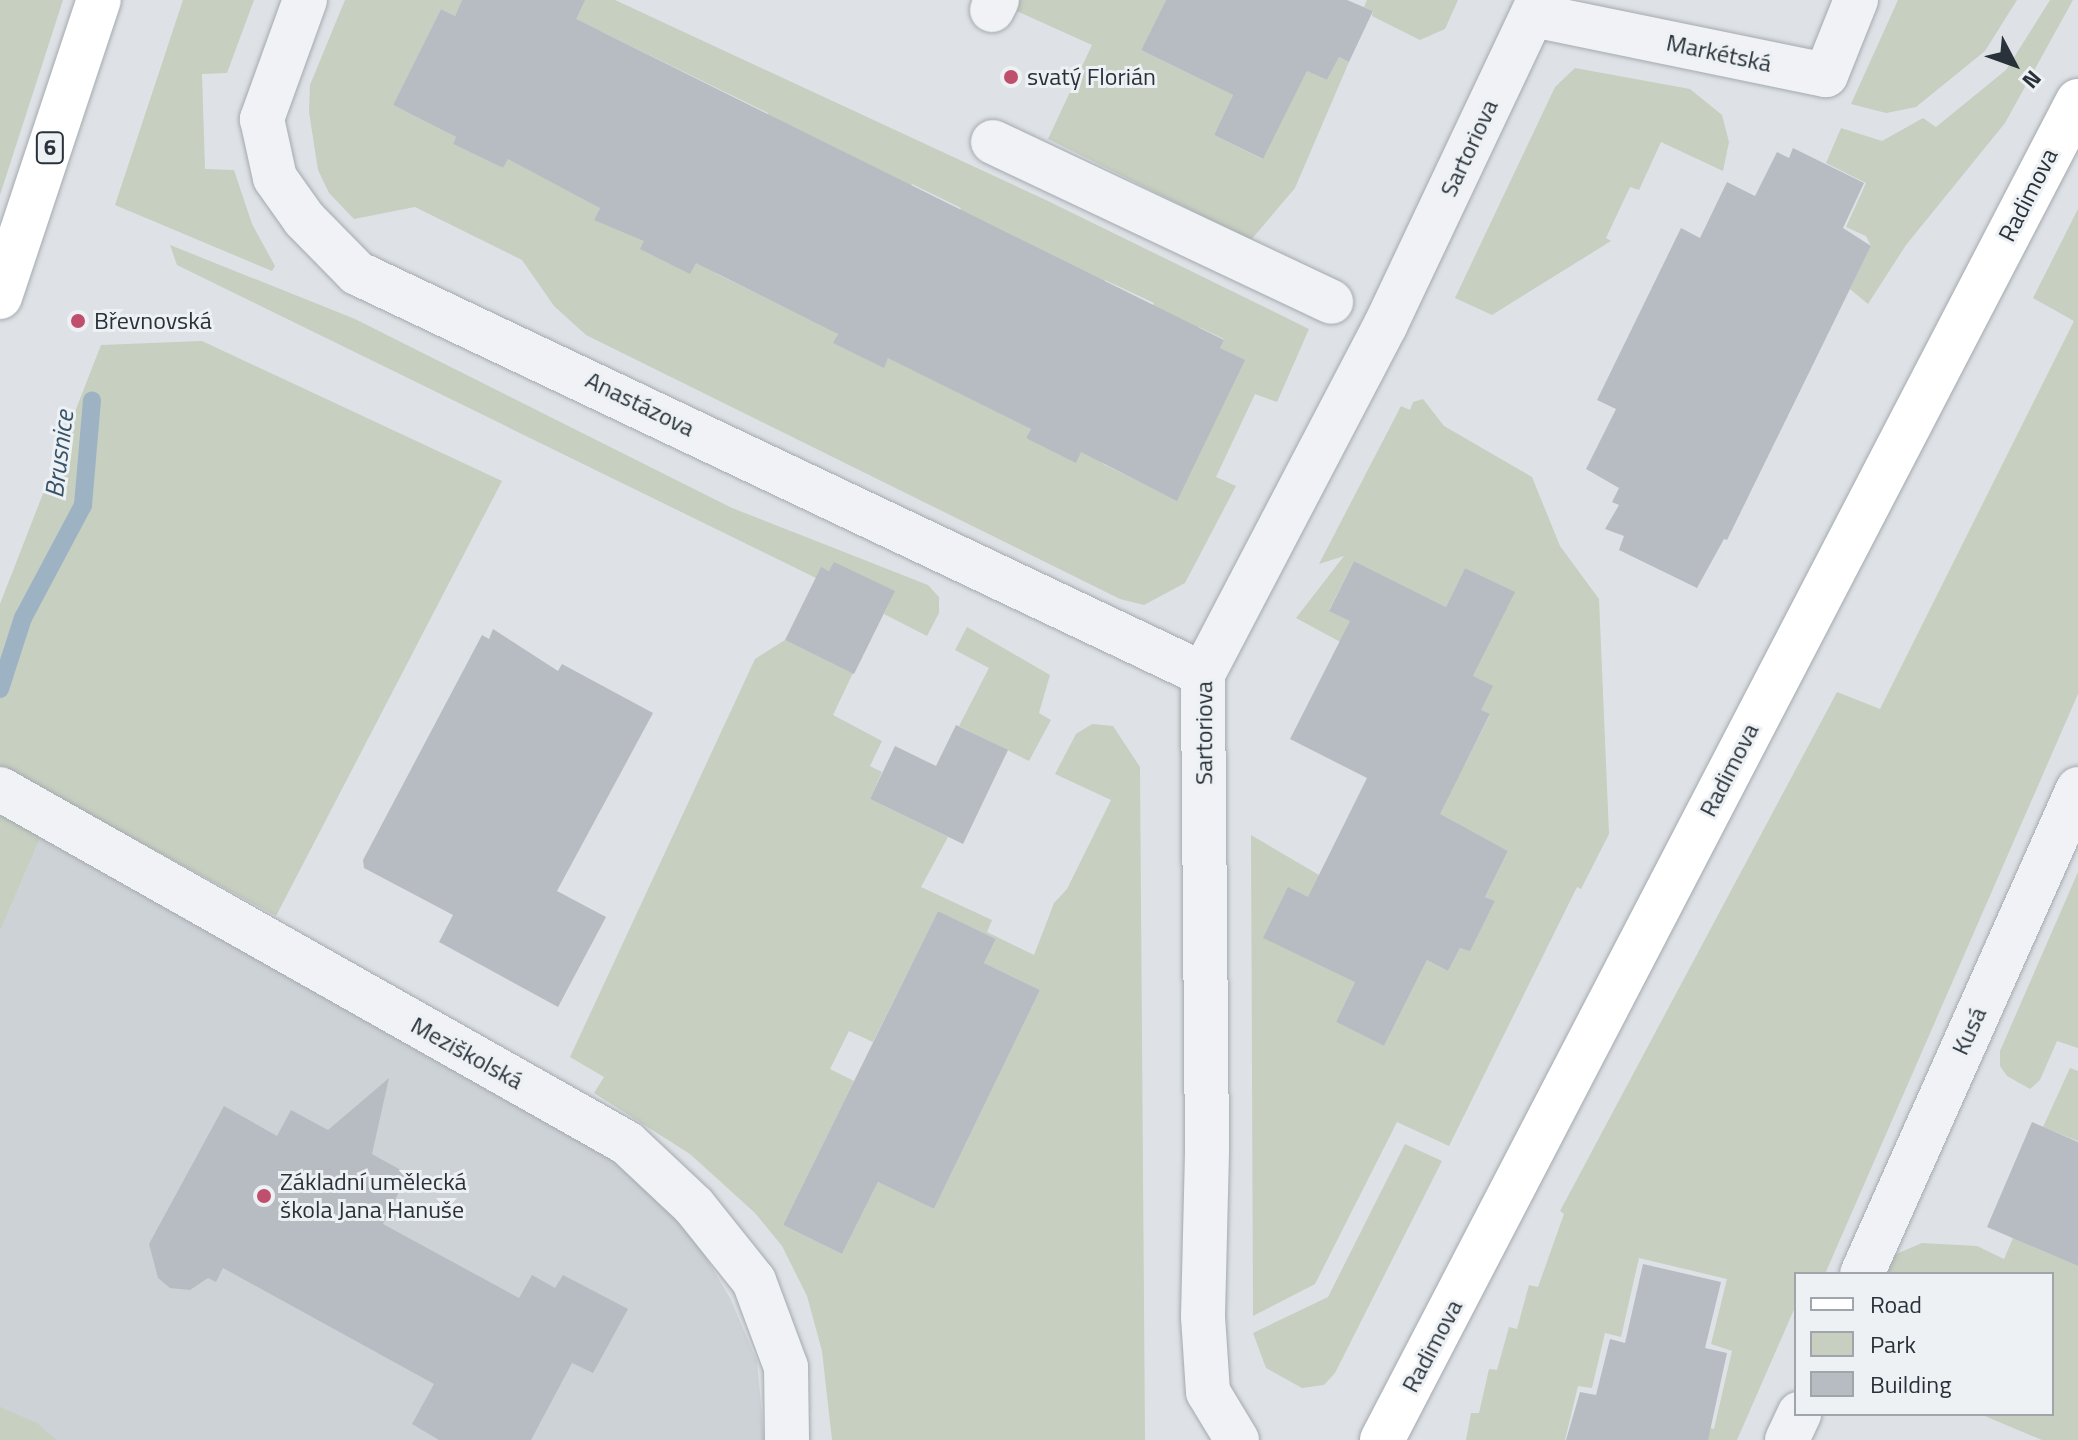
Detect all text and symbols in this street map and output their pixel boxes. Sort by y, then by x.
north arrow [1974,24,2054,104]
street label: Markétská [1664,28,1774,78]
place label: svatý Florián [1027,63,1156,91]
text: N [2014,63,2050,97]
marker: svatý Florián [1002,68,1020,86]
street label: Sartoriova [1434,95,1504,201]
road number: 6 [34,130,66,166]
street label: Radimova [1992,144,2064,246]
place label: Břevnovská [94,307,212,335]
marker: Břevnovská [69,312,87,330]
street label: Anastázova [581,365,699,443]
water label: Brusnice [38,408,80,500]
street label: Sartoriova [1190,681,1218,785]
street label: Radimova [1693,719,1765,821]
street label: Kusá [1946,1003,1992,1059]
street label: Meziškolská [406,1010,528,1096]
place label: Základní umělecká škola Jana Hanuše [280,1168,467,1224]
marker: Základní umělecká škola Jana Hanuše [255,1187,273,1205]
legend [1794,1272,2054,1416]
text: Road [1870,1286,1922,1322]
street label: Radimova [1396,1295,1468,1397]
text: Park [1870,1326,1916,1362]
text: Building [1870,1366,1952,1402]

